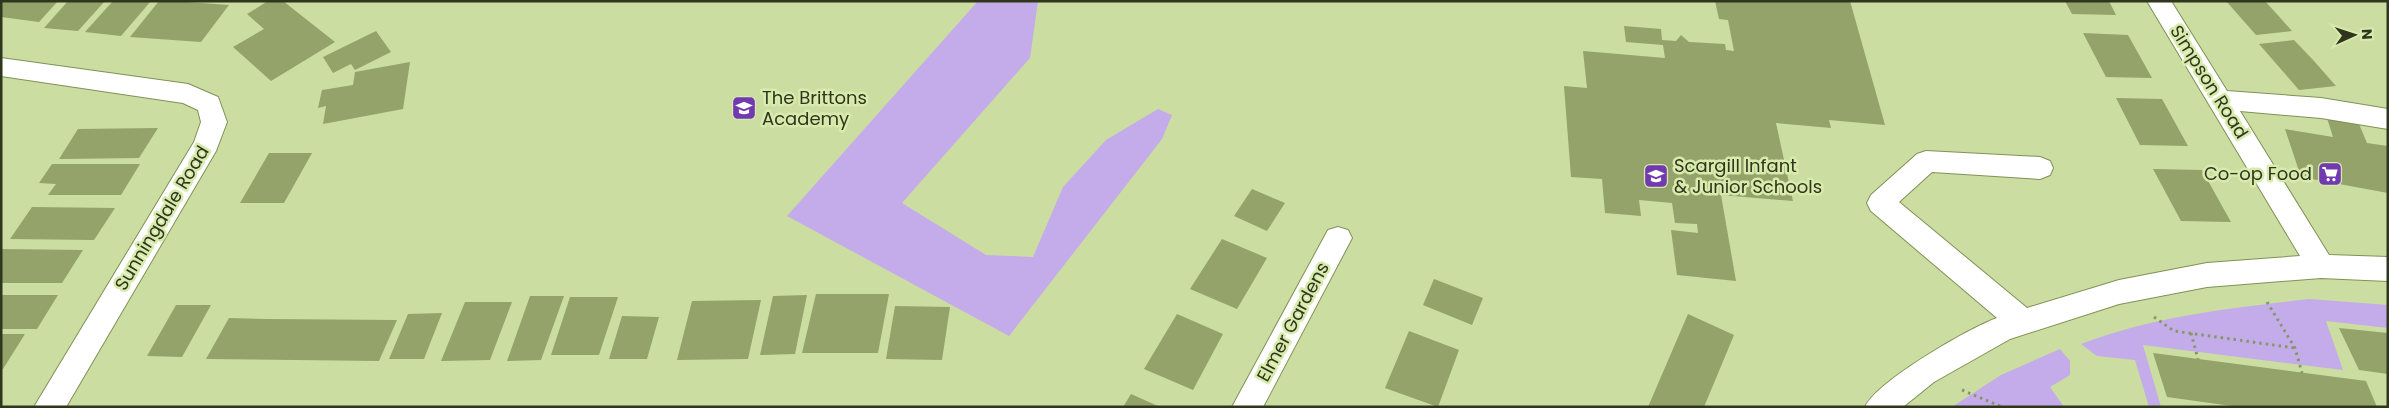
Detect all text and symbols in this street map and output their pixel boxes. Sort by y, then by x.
north arrow [2329,10,2379,60]
street label: Simpson Road [2164,20,2254,143]
text: N [2357,29,2377,40]
place label: The Brittons Academy [762,85,867,131]
school or university icon: The Brittons Academy [731,95,757,121]
street label: Sunningdale Road [108,141,215,295]
place label: Scargill Infant & Junior Schools [1674,153,1822,199]
place label: Co-op Food [2204,161,2312,186]
supermarket icon: Co-op Food [2317,161,2343,187]
school or university icon: Scargill Infant & Junior Schools [1643,163,1669,189]
street label: Elmer Gardens [1251,258,1335,386]

